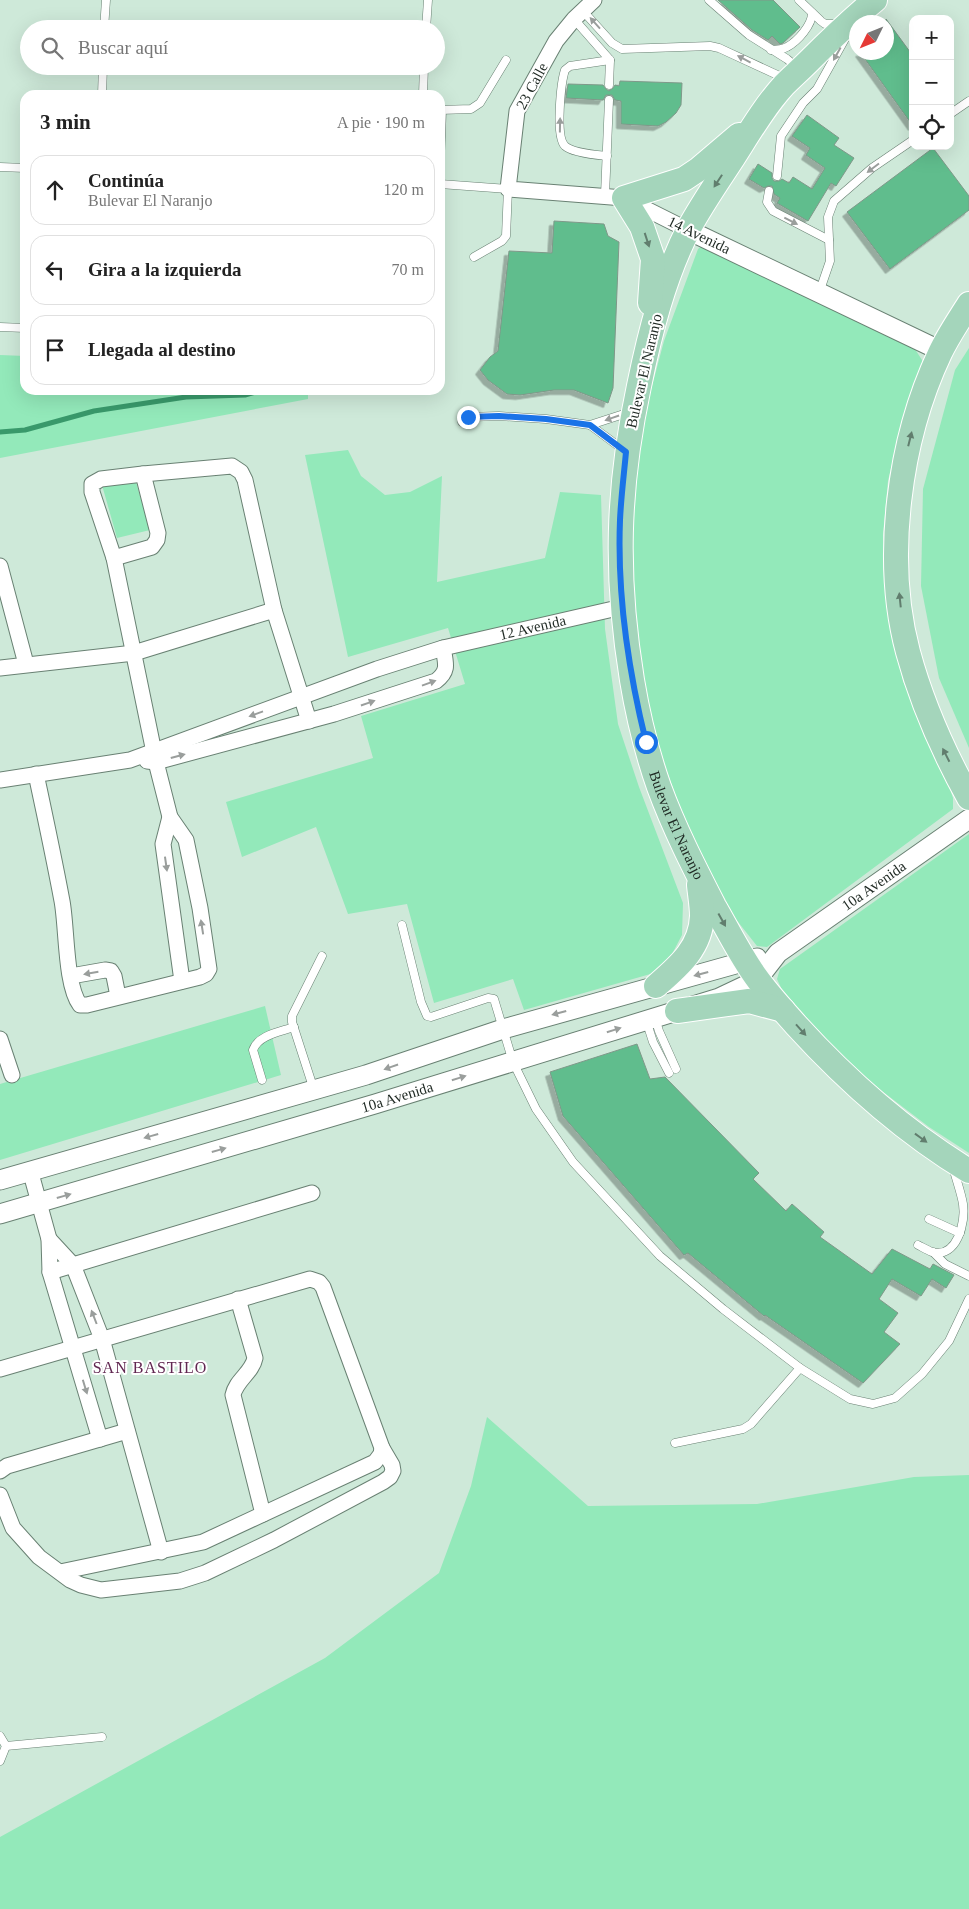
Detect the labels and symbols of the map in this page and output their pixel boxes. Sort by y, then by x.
north arrow [849,15,894,60]
one-way arrow [589,18,601,30]
one-way arrow [832,48,841,61]
one-way arrow [737,55,751,63]
street label: 23 Calle [513,60,551,112]
one-way arrow [557,116,565,132]
one-way arrow [866,163,880,173]
one-way arrow [714,175,723,188]
street label: 14 Avenida [665,213,733,257]
one-way arrow [784,217,798,225]
one-way arrow [643,233,651,248]
street label: Bulevar El Naranjo [623,312,665,430]
route end [457,406,480,429]
one-way arrow [604,414,619,422]
one-way arrow [907,432,915,447]
one-way arrow [896,592,904,608]
street label: 12 Avenida [498,612,568,643]
one-way arrow [422,679,437,686]
one-way arrow [361,698,376,706]
one-way arrow [248,711,263,718]
route start [635,731,658,754]
one-way arrow [942,748,950,762]
one-way arrow [170,752,185,760]
street label: Bulevar El Naranjo [646,769,707,882]
one-way arrow [162,857,170,873]
street label: 10a Avenida [839,858,909,914]
one-way arrow [718,912,726,927]
one-way arrow [198,918,206,934]
one-way arrow [82,969,98,977]
one-way arrow [693,971,708,979]
one-way arrow [551,1010,566,1018]
one-way arrow [795,1023,807,1035]
one-way arrow [607,1026,622,1034]
one-way arrow [383,1063,398,1071]
one-way arrow [452,1073,467,1081]
street label: 10a Avenida [359,1078,435,1116]
one-way arrow [143,1133,158,1141]
one-way arrow [914,1133,928,1143]
one-way arrow [212,1145,227,1153]
one-way arrow [56,1191,71,1199]
one-way arrow [90,1309,98,1324]
district label: SAN BASTILO [93,1359,207,1376]
one-way arrow [81,1380,89,1395]

